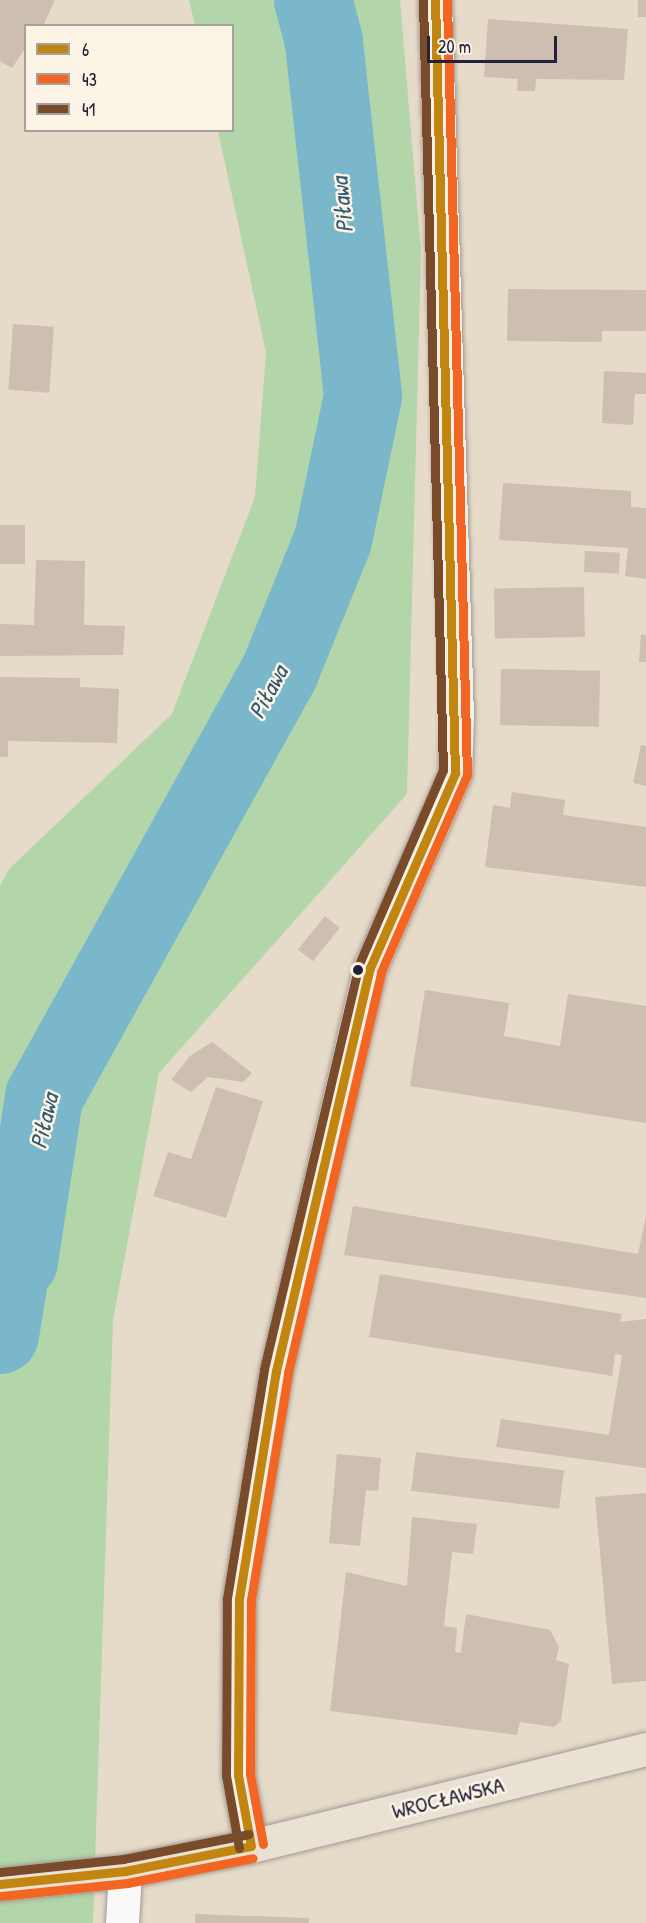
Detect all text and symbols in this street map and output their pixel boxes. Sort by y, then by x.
legend [24,24,234,132]
scale bar [430,24,560,62]
text: 20 m [438,34,471,59]
text: 6 [82,37,89,62]
text: 43 [82,67,97,92]
text: 41 [82,97,95,122]
water label: Piława [325,176,359,234]
water label: Piława [242,661,294,723]
unlabelled marker [352,964,364,976]
water label: Piława [24,1090,64,1152]
street label: WROCŁAWSKA [389,1771,507,1825]

